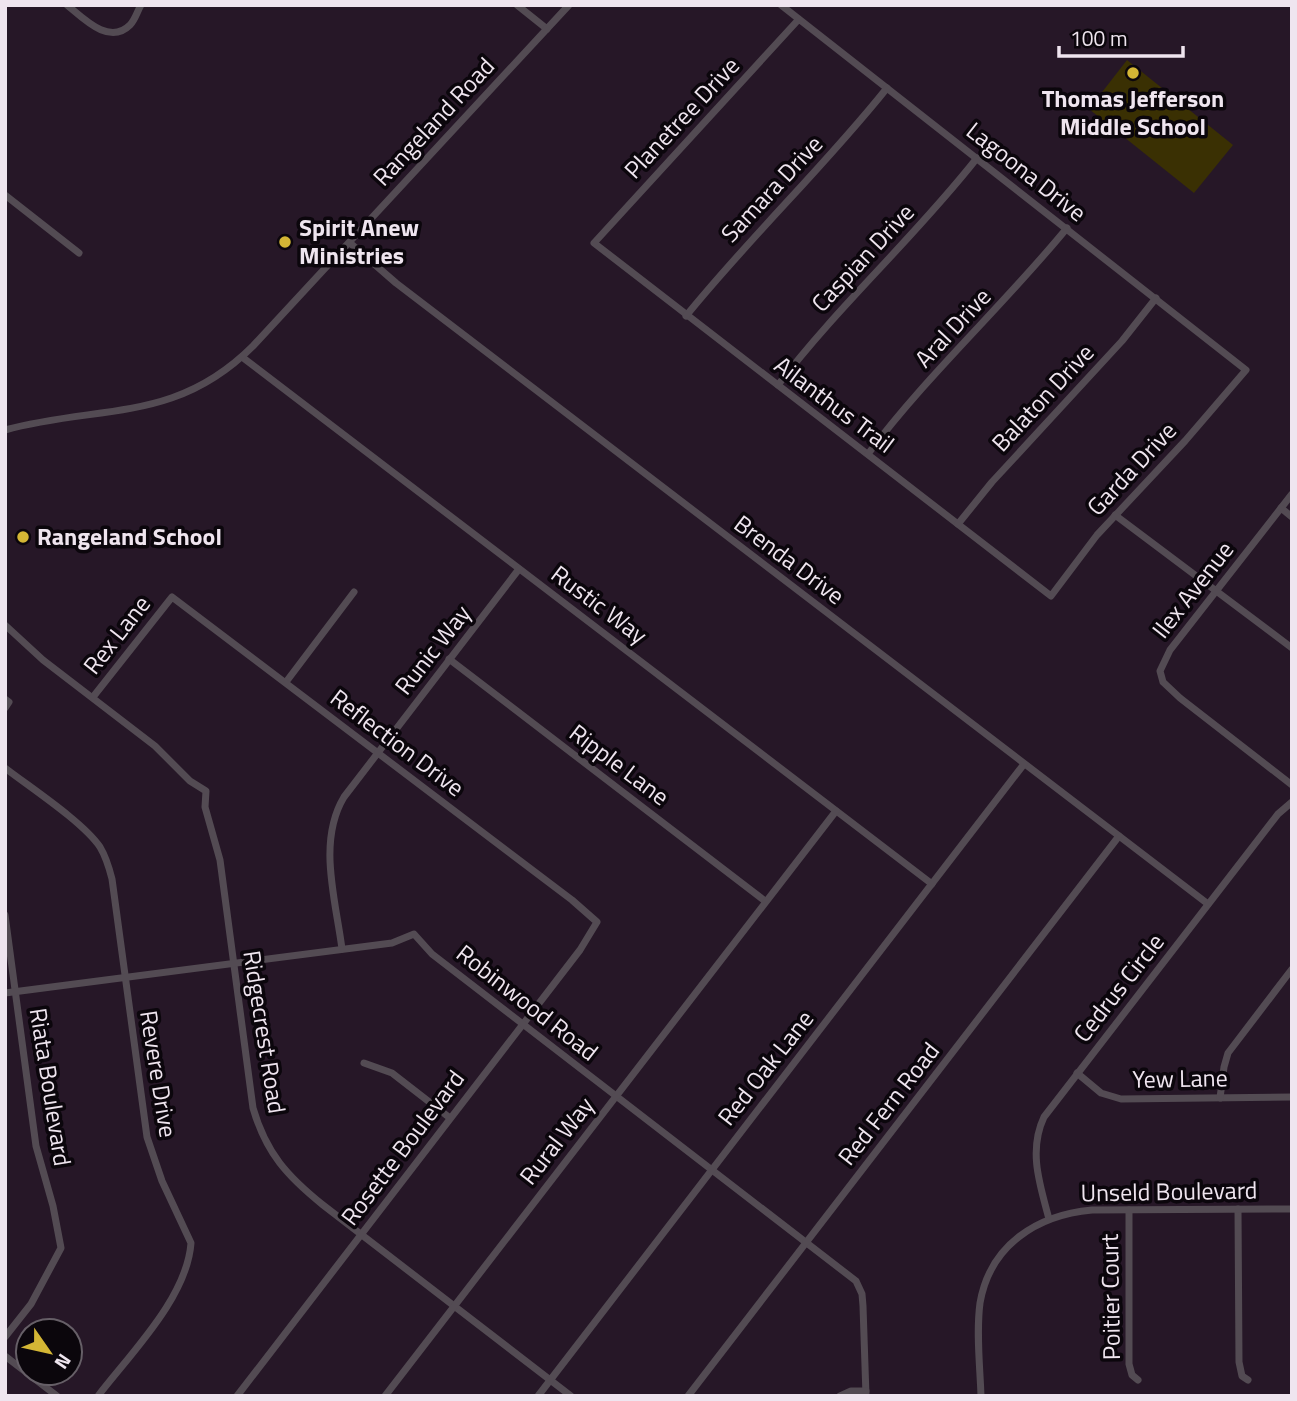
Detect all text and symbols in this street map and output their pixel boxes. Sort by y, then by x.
scale bar [1059,14,1183,58]
text: 100 m [1070,22,1127,54]
street label: Planetree Drive [615,48,747,186]
street label: Rangeland Road [364,49,503,194]
marker: Thomas Jefferson Middle School [1125,65,1141,81]
place label: Thomas Jefferson Middle School [1042,80,1224,144]
street label: Lagoona Drive [959,113,1094,230]
street label: Samara Drive [712,127,831,250]
street label: Caspian Drive [802,195,922,320]
place label: Spirit Anew Ministries [299,209,419,273]
marker: Spirit Anew Ministries [277,234,293,250]
street label: Aral Drive [906,279,999,375]
street label: Balaton Drive [983,335,1102,459]
street label: Ailanthus Trail [767,347,902,461]
street label: Garda Drive [1078,413,1184,523]
street label: Brenda Drive [727,506,852,613]
place label: Rangeland School [37,518,222,554]
marker: Rangeland School [15,529,31,545]
street label: Ilex Avenue [1143,533,1242,646]
street label: Rustic Way [544,556,656,653]
street label: Rex Lane [74,587,158,681]
street label: Runic Way [385,596,479,702]
street label: Reflection Drive [323,680,472,805]
street label: Ripple Lane [562,715,677,814]
street label: Cedrus Circle [1064,925,1172,1050]
street label: Robinwood Road [449,935,606,1069]
street label: Ridgecrest Road [234,948,296,1116]
street label: Red Oak Lane [709,1002,822,1133]
street label: Riata Boulevard [21,1005,81,1168]
street label: Revere Drive [131,1008,187,1140]
street label: Red Fern Road [829,1034,948,1173]
street label: Yew Lane [1132,1059,1228,1097]
street label: Rosette Boulevard [332,1062,473,1233]
street label: Rural Way [510,1088,602,1192]
street label: Unseld Boulevard [1080,1171,1258,1211]
street label: Poitier Court [1091,1233,1129,1361]
north arrow [14,1317,84,1387]
text: N [48,1348,79,1375]

